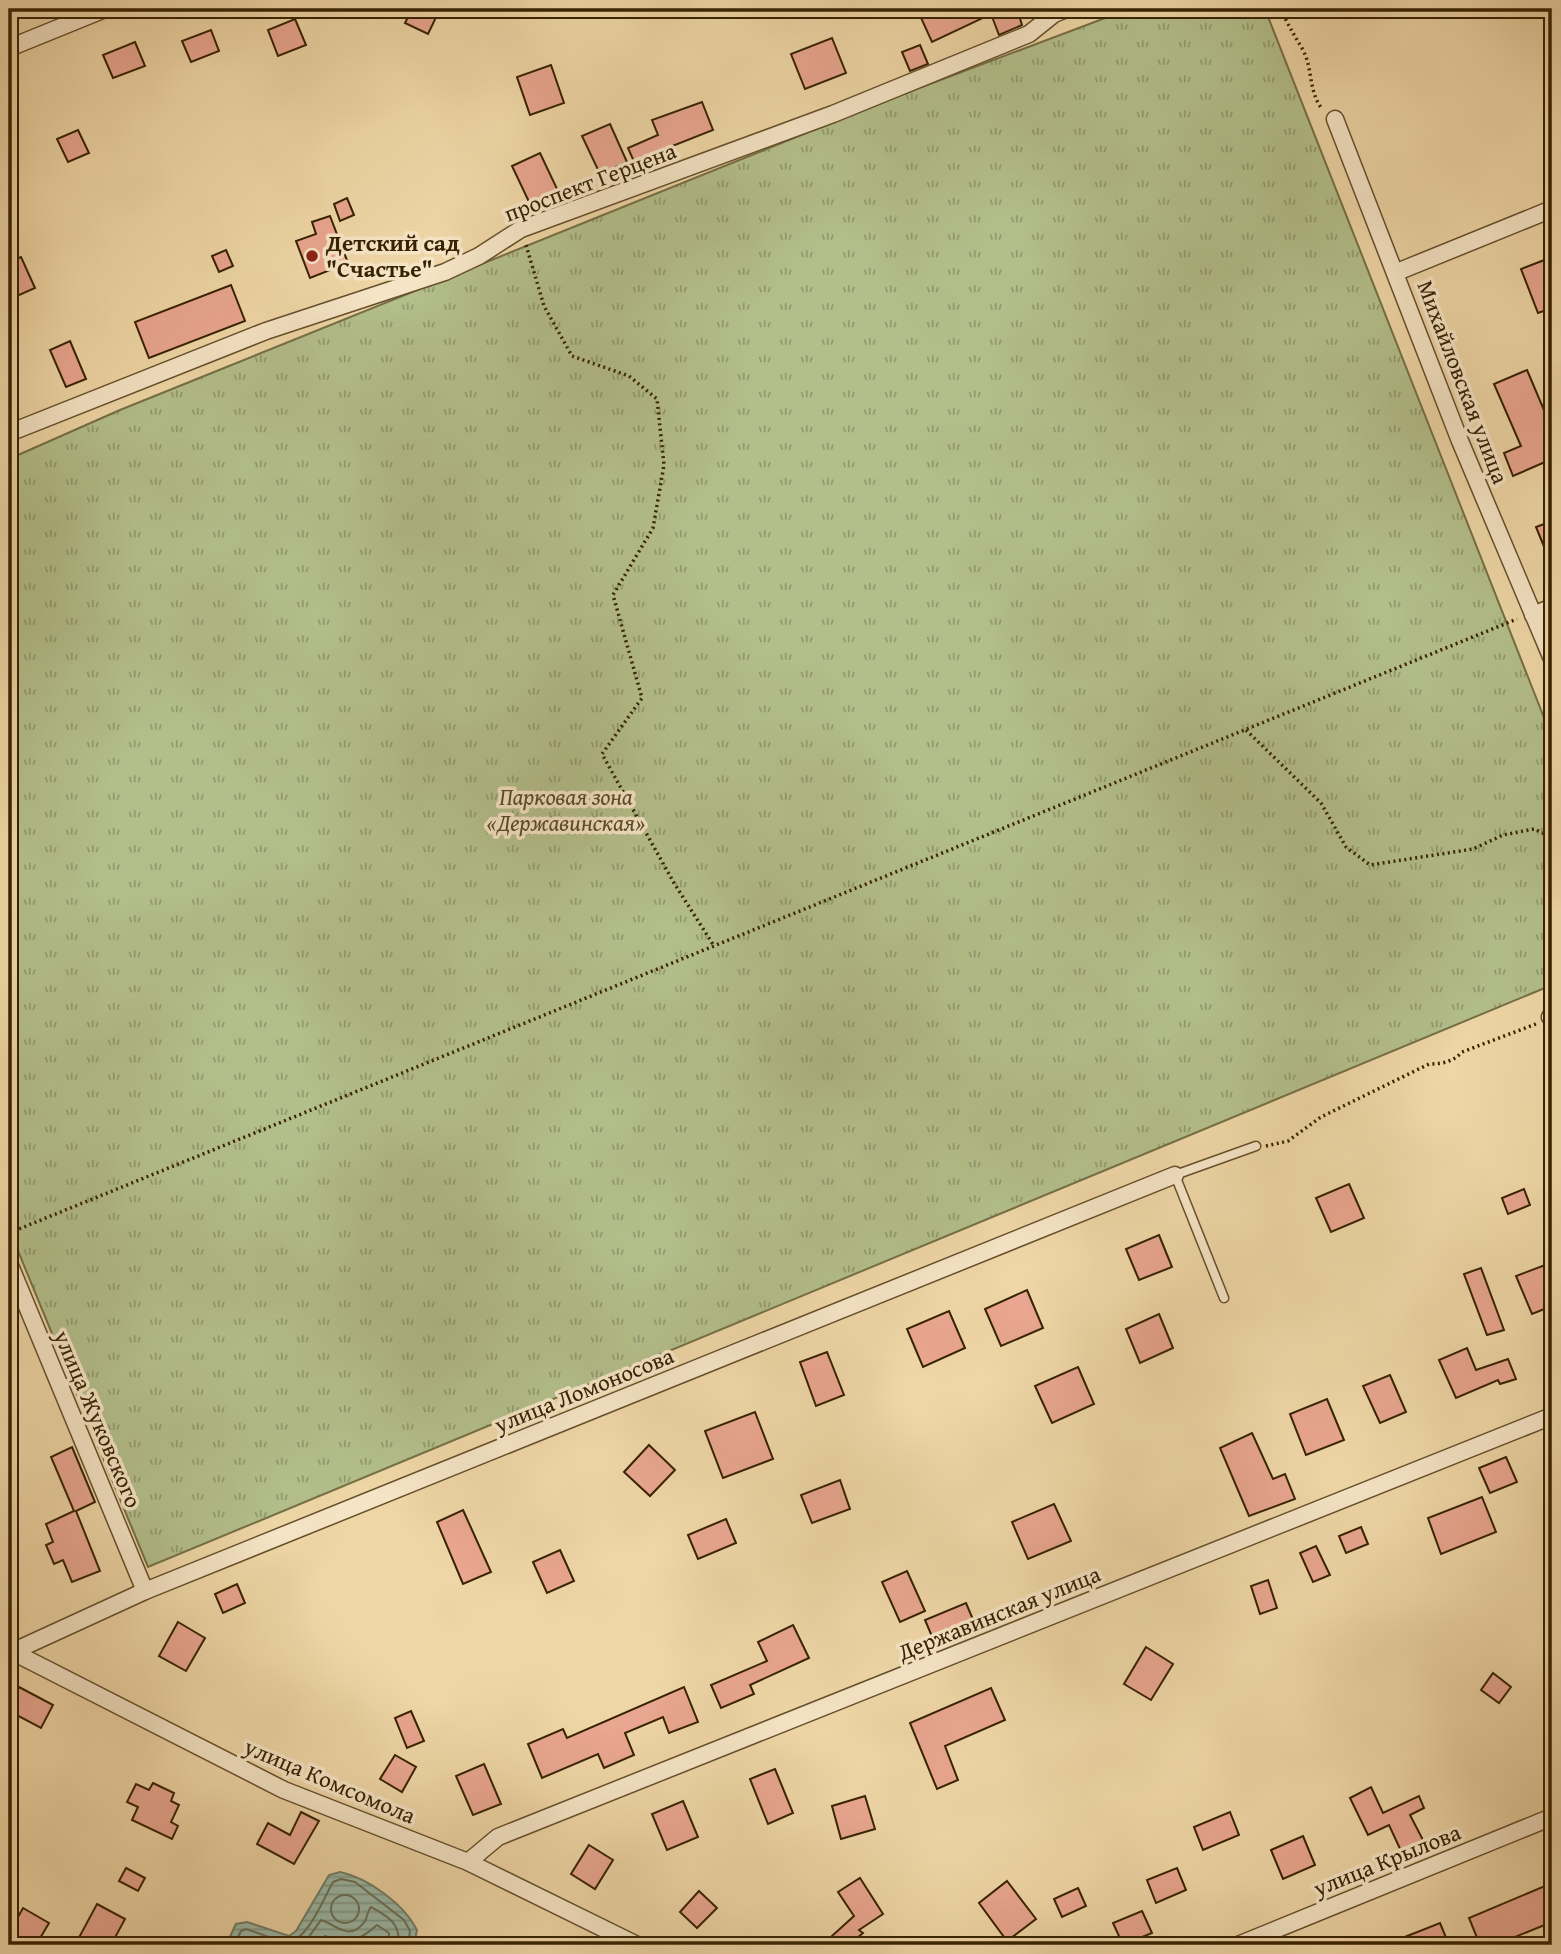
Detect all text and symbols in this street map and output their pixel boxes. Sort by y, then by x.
street label: проспект Герцена [499,134,681,230]
place label: Детский сад "Счастье" [325,226,460,285]
marker: Детский сад "Счастье" [304,248,320,264]
street label: Михайловская улица [1409,275,1518,488]
park label: Парковая зона «Державинская» [487,780,645,839]
street label: улица Жуковского [46,1324,151,1513]
street label: улица Ломоносова [488,1338,679,1441]
street label: Державинская улица [892,1557,1105,1669]
street label: улица Комсомола [239,1729,421,1832]
street label: улица Крылова [1307,1815,1466,1904]

